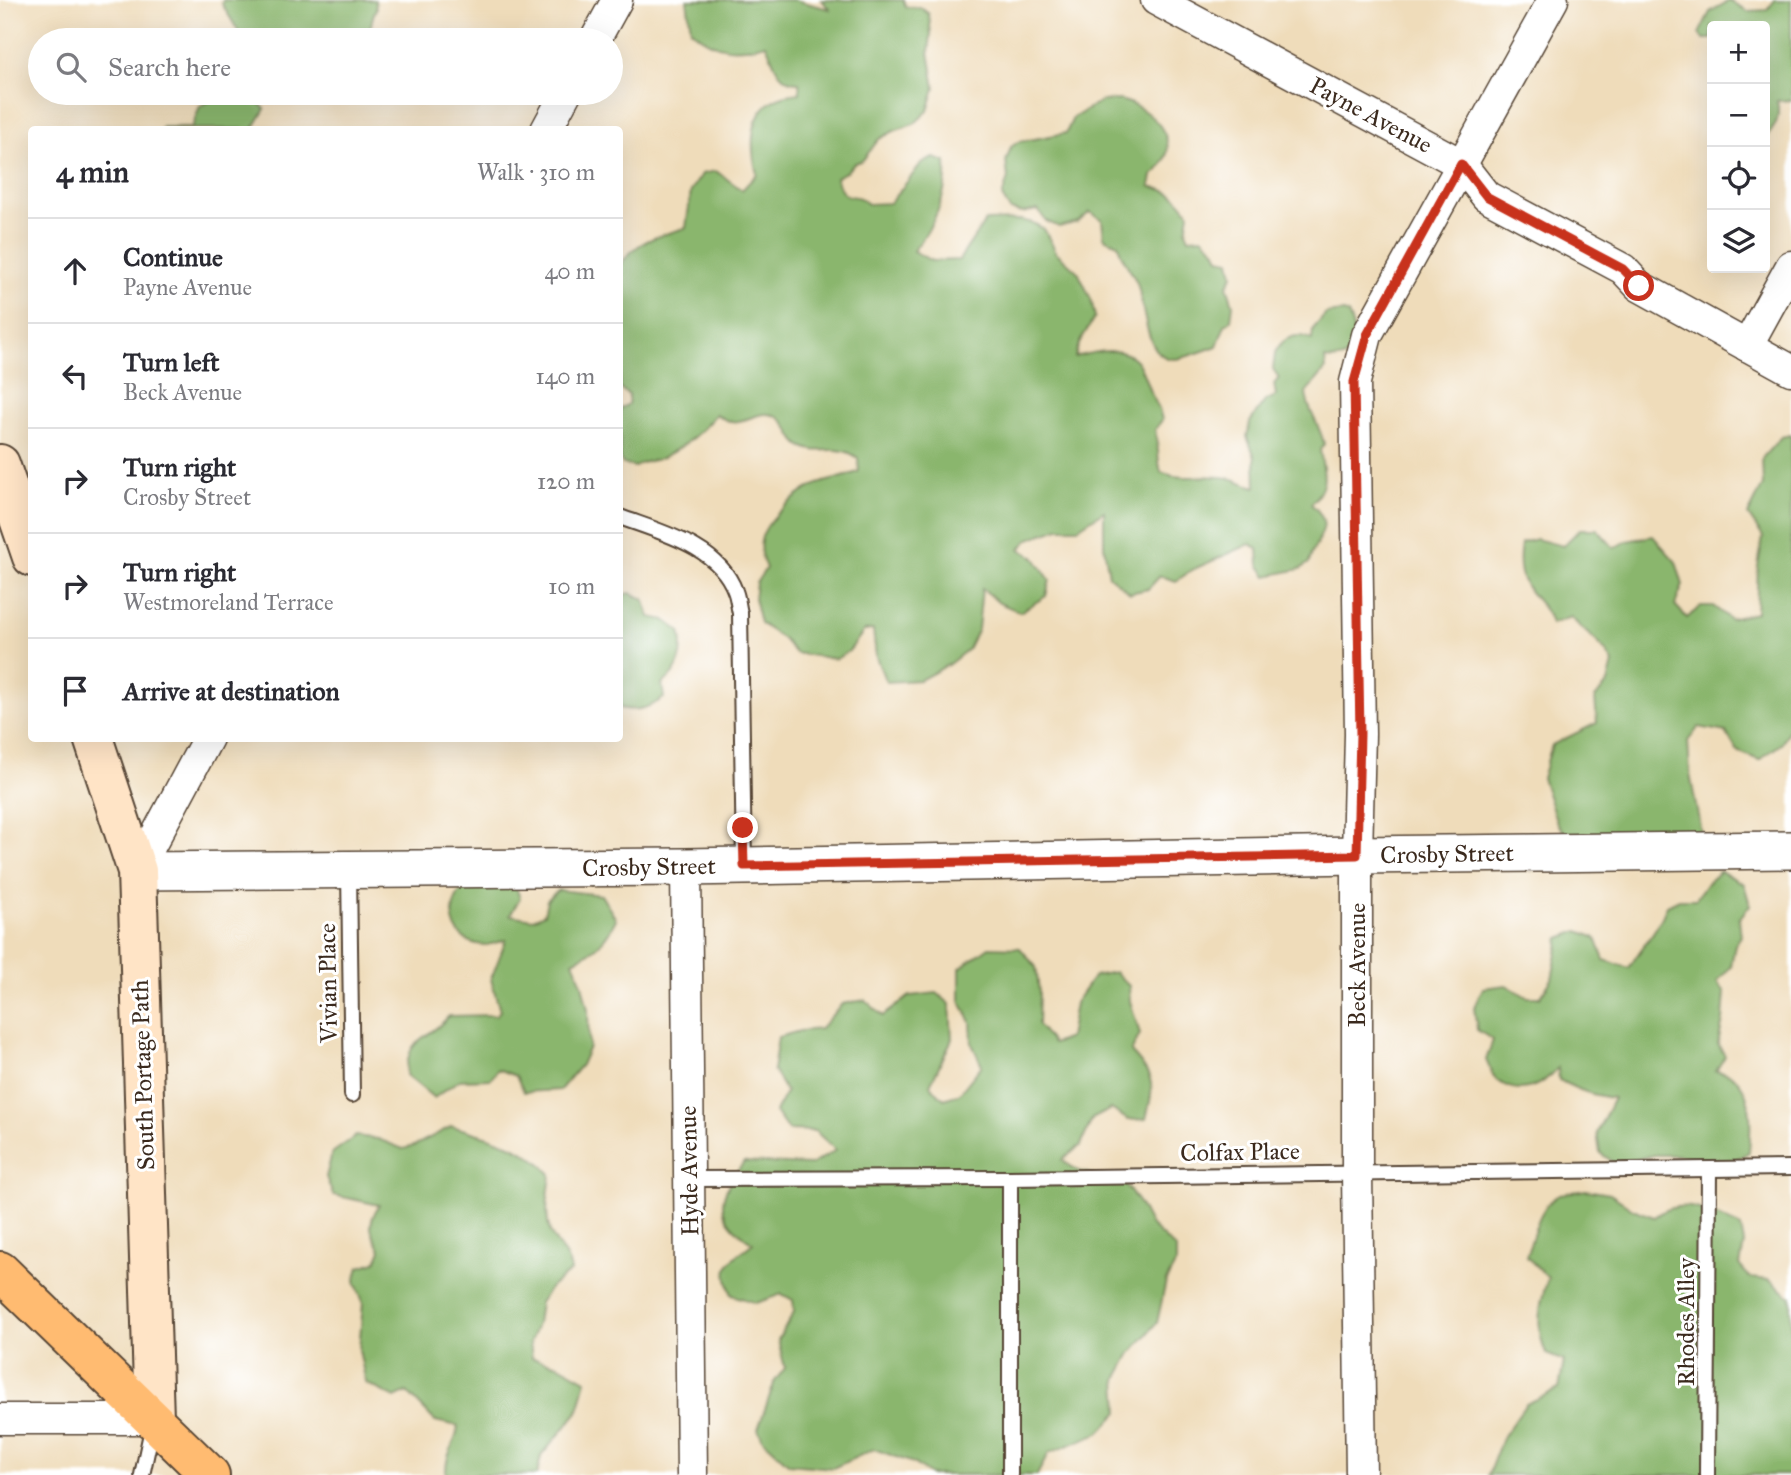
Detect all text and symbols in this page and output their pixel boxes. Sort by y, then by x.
map controls [1707,21,1770,273]
button: + [1707,21,1770,84]
search box [28,28,623,105]
icon: search [52,48,90,86]
text: Search here [108,51,231,83]
street label: Payne Avenue [1305,70,1437,160]
button: − [1707,84,1770,147]
button: locate [1707,147,1770,210]
text: 4 min [56,154,129,190]
text: Walk · 310 m [477,158,595,186]
button: layers [1707,210,1770,273]
text: Continue [123,241,223,273]
icon: ahead [56,252,94,290]
text: 40 m [545,257,595,285]
route start [1623,270,1654,301]
text: Payne Avenue [123,273,252,301]
text: Turn left [123,346,219,378]
icon: left [56,357,94,395]
text: 140 m [535,362,595,390]
text: Beck Avenue [123,378,242,406]
text: Turn right [123,451,236,483]
icon: right [56,462,94,500]
text: 120 m [537,467,595,495]
text: Crosby Street [123,483,251,511]
text: Turn right [123,556,236,588]
icon: right [56,567,94,605]
text: 10 m [548,572,595,600]
text: Westmoreland Terrace [123,588,334,616]
icon: arrive [56,672,94,710]
text: Arrive at destination [123,675,340,707]
route end [727,812,758,843]
street label: Crosby Street [1380,838,1515,870]
street label: Crosby Street [582,851,717,883]
street label: Beck Avenue [1342,903,1372,1027]
street label: Vivian Place [312,923,344,1044]
street label: South Portage Path [125,979,161,1171]
street label: Hyde Avenue [673,1105,705,1237]
street label: Colfax Place [1180,1136,1300,1168]
street label: Rhodes Alley [1671,1257,1701,1386]

